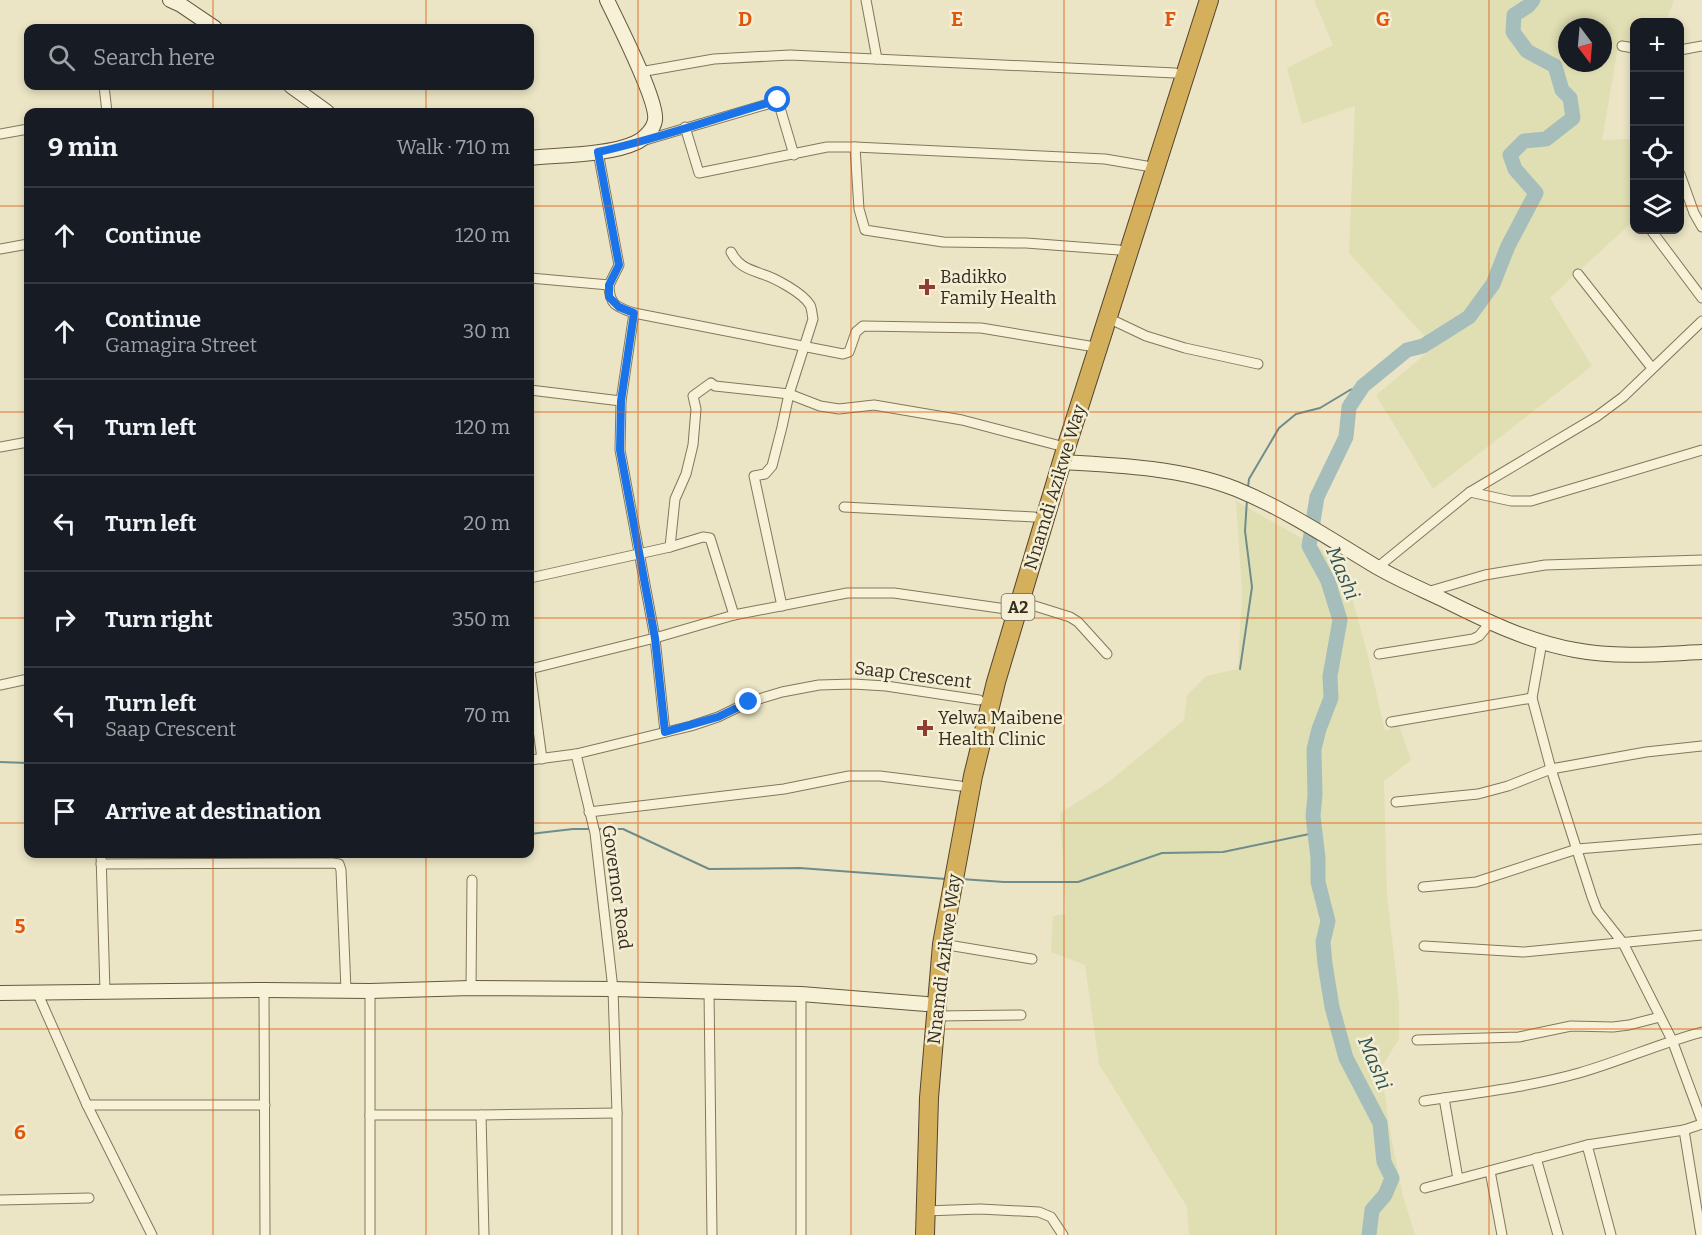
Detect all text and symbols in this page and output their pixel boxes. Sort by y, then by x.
text: D [738,7,752,31]
text: E [951,7,963,31]
text: F [1164,7,1176,31]
text: G [1376,7,1390,31]
north arrow [1558,18,1612,72]
map controls [1630,18,1684,234]
button: + [1630,18,1684,72]
search box [24,24,534,90]
icon: search [45,41,78,74]
text: Search here [93,44,215,71]
button: − [1630,72,1684,126]
route start [764,86,790,112]
button: locate [1630,126,1684,180]
text: 9 min [48,132,118,163]
text: Walk · 710 m [397,135,510,159]
button: layers [1630,180,1684,234]
icon: ahead [48,219,81,252]
text: Continue [105,222,201,249]
text: 120 m [455,223,510,247]
place label: Badikko Family Health [940,266,1056,309]
marker: Badikko Family Health [918,278,936,296]
text: Continue [105,306,201,333]
icon: ahead [48,315,81,348]
text: 30 m [463,319,510,343]
text: Gamagira Street [105,333,257,357]
street label: Nnamdi Azikwe Way [1019,401,1091,572]
icon: left [48,411,81,444]
text: Turn left [105,414,197,441]
text: 120 m [455,415,510,439]
icon: left [48,507,81,540]
text: Turn left [105,510,197,537]
text: 20 m [463,511,510,535]
water label: Mashi [1321,543,1365,604]
road number: A2 [1002,594,1034,620]
icon: right [48,603,81,636]
text: Turn right [105,606,213,633]
text: 350 m [452,607,510,631]
street label: Saap Crescent [853,657,973,693]
route end [735,688,761,714]
text: Turn left [105,690,197,717]
icon: left [48,699,81,732]
text: 70 m [464,703,510,727]
place label: Yelwa Maibene Health Clinic [938,707,1063,750]
text: Saap Crescent [105,717,236,741]
marker: Yelwa Maibene Health Clinic [916,719,934,737]
icon: arrive [48,795,81,828]
text: Arrive at destination [105,798,321,825]
street label: Governor Road [597,823,637,951]
street label: Nnamdi Azikwe Way [923,872,965,1046]
text: 5 [15,914,26,938]
water label: Mashi [1353,1033,1397,1094]
text: 6 [14,1120,26,1144]

